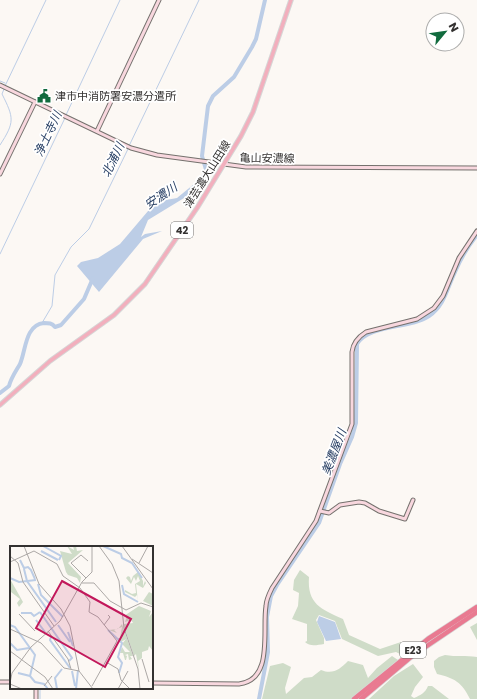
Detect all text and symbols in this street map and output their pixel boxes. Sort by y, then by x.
north arrow [425,12,465,52]
text: N [445,20,463,35]
public building icon: 津市中消防署安濃分遣所 [36,88,52,104]
place label: 津市中消防署安濃分遣所 [55,88,177,104]
water label: 浄土寺川 [30,107,66,159]
street label: 津芸濃大山田線 [180,137,234,211]
water label: 北浦川 [97,138,129,180]
street label: 亀山安濃線 [239,150,295,166]
water label: 安濃川 [141,177,182,213]
road number: 42 [171,222,193,238]
water label: 美濃屋川 [317,425,351,477]
inset map [10,546,153,689]
road number: E23 [400,642,426,658]

